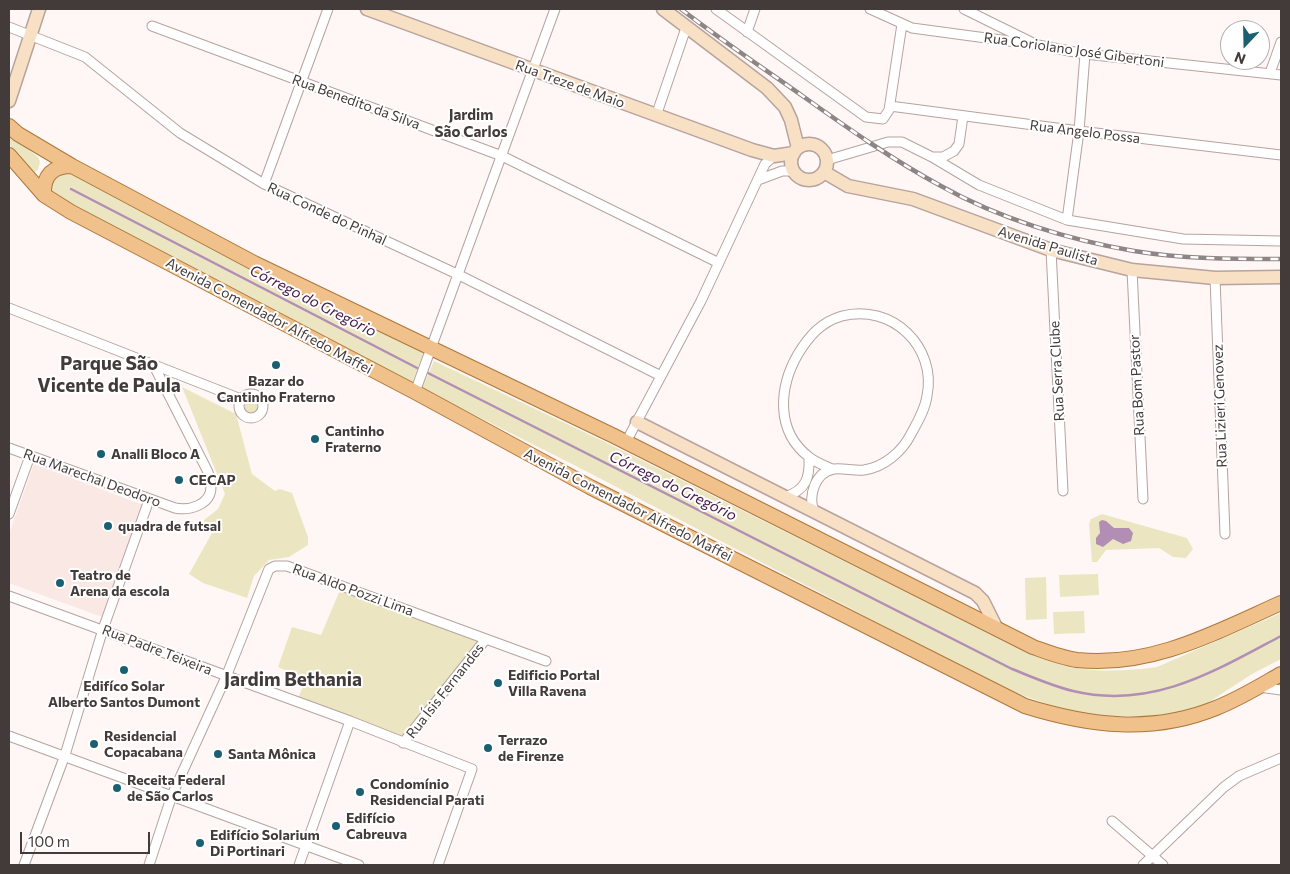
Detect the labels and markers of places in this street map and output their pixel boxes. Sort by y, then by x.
marker: Bazar do Cantinho Fraterno [270,359,282,371]
place label: Bazar do Cantinho Fraterno [217,373,335,406]
place label: Cantinho Fraterno [325,423,384,456]
marker: Cantinho Fraterno [309,433,321,445]
place label: Analli Bloco A [111,446,200,462]
marker: Analli Bloco A [95,448,107,460]
place label: CECAP [189,472,236,488]
marker: CECAP [173,474,185,486]
place label: quadra de futsal [118,518,221,534]
marker: quadra de futsal [102,520,114,532]
place label: Teatro de Arena da escola [70,567,170,600]
marker: Teatro de Arena da escola [54,577,66,589]
marker: Edifíco Solar Alberto Santos Dumont [118,664,130,676]
place label: Edificio Portal Villa Ravena [508,667,600,700]
marker: Edificio Portal Villa Ravena [492,677,504,689]
place label: Edifíco Solar Alberto Santos Dumont [48,678,200,710]
place label: Residencial Copacabana [104,728,183,760]
place label: Terrazo de Firenze [498,732,564,764]
marker: Residencial Copacabana [88,738,100,750]
marker: Terrazo de Firenze [482,742,494,754]
place label: Santa Mônica [228,746,316,762]
marker: Santa Mônica [212,748,224,760]
place label: Receita Federal de São Carlos [127,772,225,804]
place label: Condomínio Residencial Parati [370,776,484,809]
marker: Receita Federal de São Carlos [111,782,123,794]
marker: Condomínio Residencial Parati [354,786,366,798]
place label: Edifício Cabreuva [346,810,407,842]
marker: Edifício Cabreuva [330,820,342,832]
place label: Edifício Solarium Di Portinari [210,827,320,860]
marker: Edifício Solarium Di Portinari [194,837,206,849]

